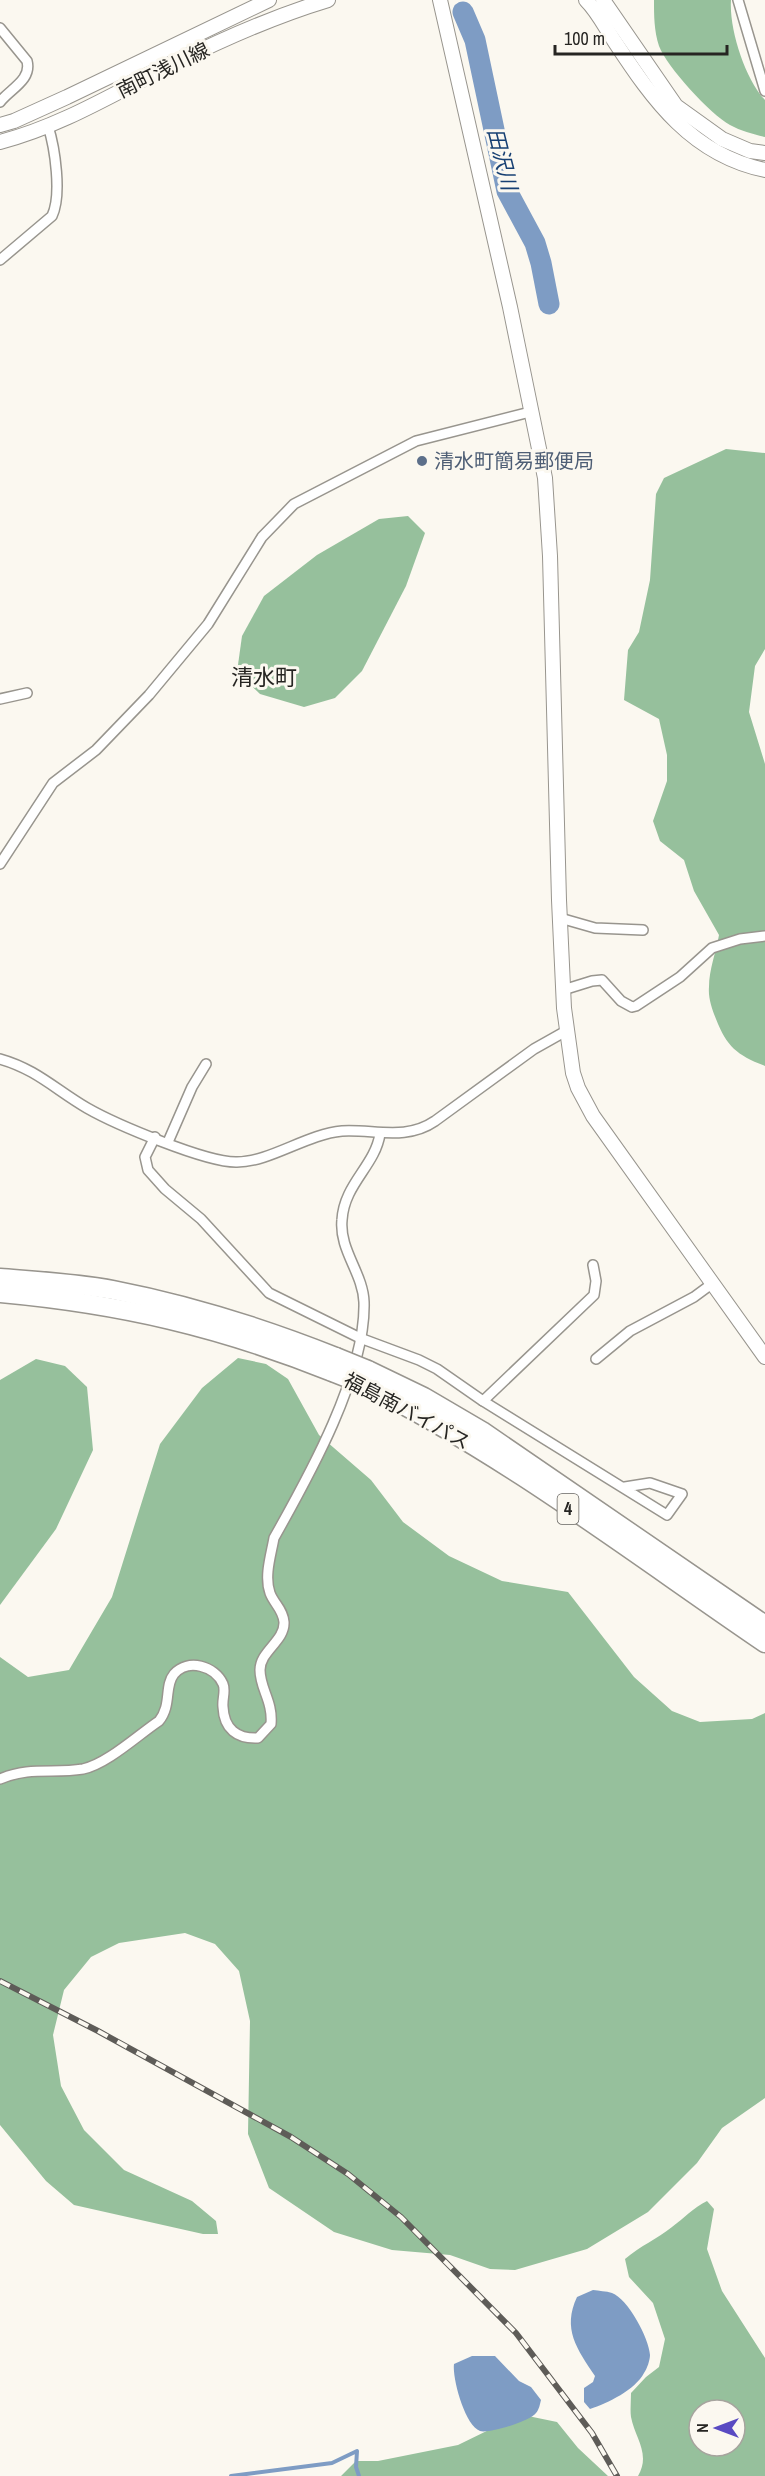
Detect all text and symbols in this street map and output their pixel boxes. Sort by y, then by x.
scale bar [555,18,728,56]
text: 100 m [564,26,605,51]
street label: 南町浅川線 [112,35,214,104]
water label: 田沢川 [481,125,525,195]
place label: 清水町簡易郵便局 [434,447,594,474]
marker: 清水町簡易郵便局 [415,454,429,468]
district label: 清水町 [231,662,297,692]
street label: 福島南バイパス [339,1366,475,1455]
road number: 4 [558,1494,578,1524]
north arrow [687,2398,747,2458]
text: N [691,2423,713,2433]

